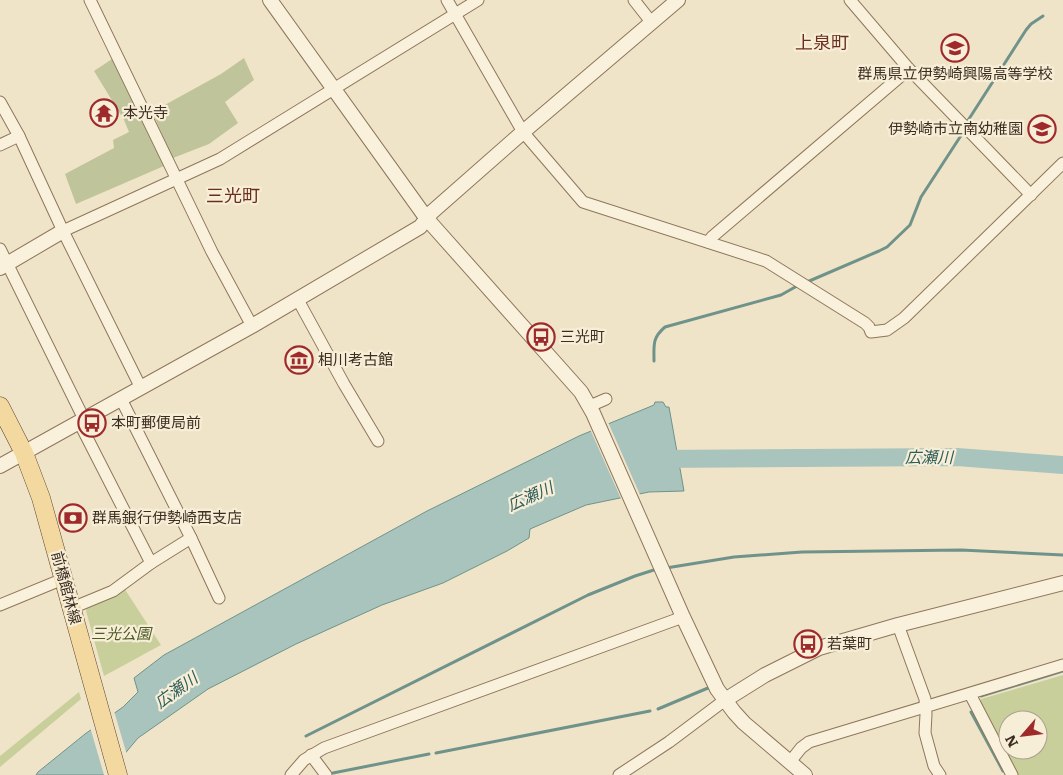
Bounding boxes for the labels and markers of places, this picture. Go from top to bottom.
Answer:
school or university icon: 群馬県立伊勢崎興陽高等学校 [940,33,970,63]
place label: 群馬県立伊勢崎興陽高等学校 [857,61,1053,84]
temple icon: 本光寺 [89,98,119,128]
place label: 本光寺 [123,100,168,123]
school or university icon: 伊勢崎市立南幼稚園 [1027,114,1057,144]
place label: 伊勢崎市立南幼稚園 [888,116,1023,139]
bus stop icon: 三光町 [526,322,556,352]
place label: 三光町 [560,324,605,347]
museum icon: 相川考古館 [284,345,314,375]
place label: 相川考古館 [318,347,393,370]
bus stop icon: 本町郵便局前 [77,408,107,438]
place label: 本町郵便局前 [111,410,201,433]
bank icon: 群馬銀行伊勢崎西支店 [58,503,88,533]
place label: 群馬銀行伊勢崎西支店 [92,505,242,528]
bus stop icon: 若葉町 [793,629,823,659]
place label: 若葉町 [827,631,872,654]

